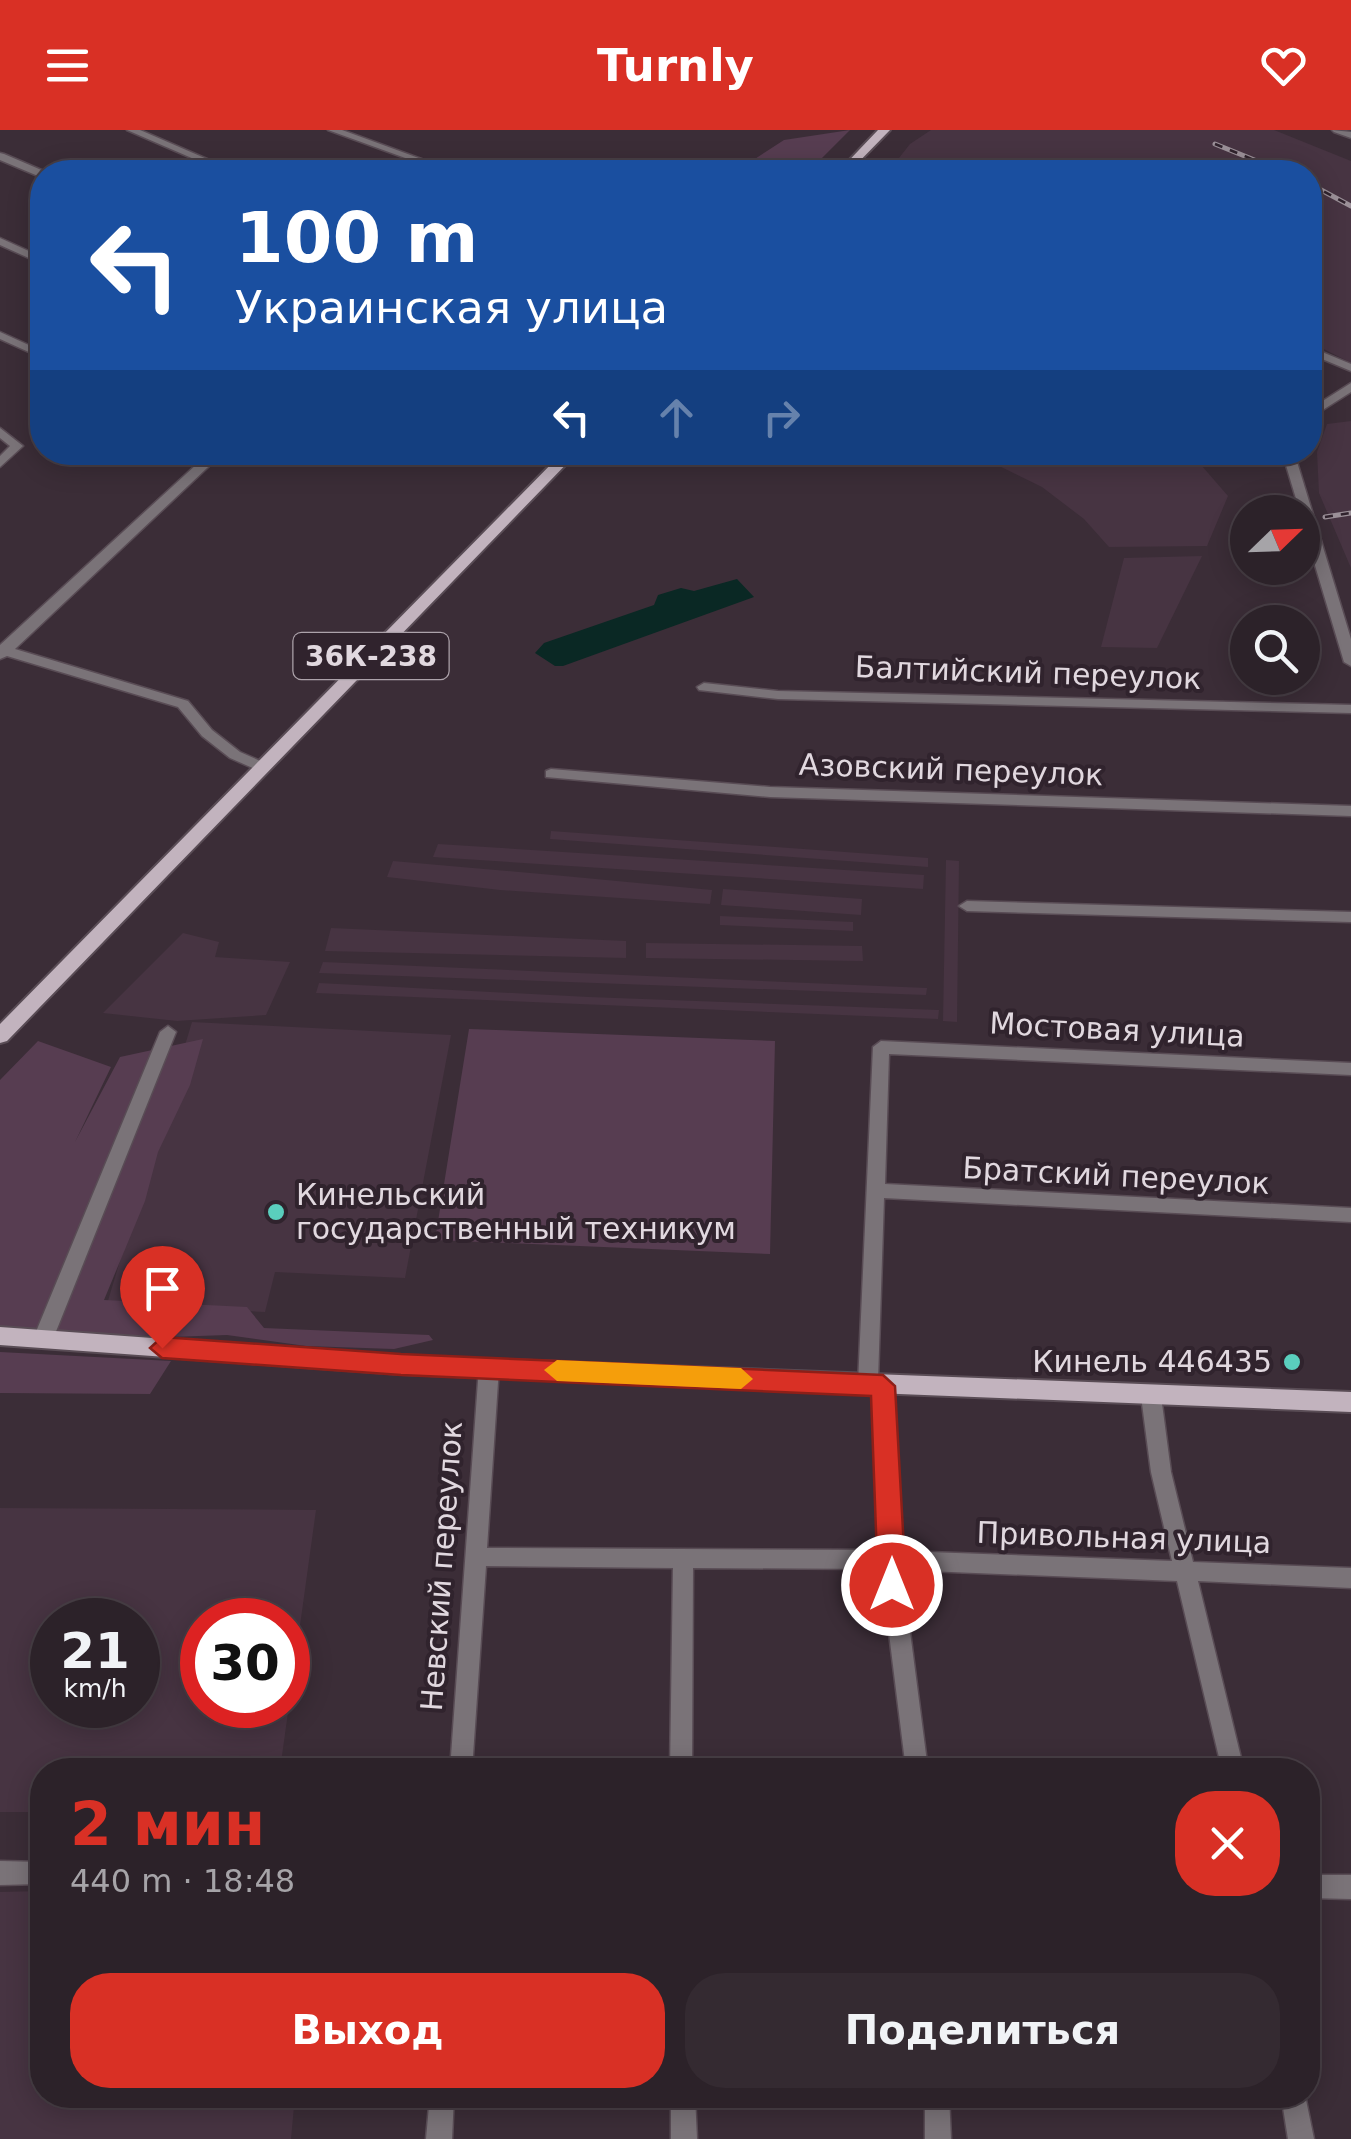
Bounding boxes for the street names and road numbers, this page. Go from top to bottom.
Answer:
road number: 36К-238 [294,633,448,679]
street label: Балтийский переулок [854,649,1202,696]
street label: Азовский переулок [798,747,1104,792]
street label: Мостовая улица [989,1005,1245,1054]
street label: Братский переулок [962,1150,1271,1201]
street label: Невский переулок [414,1420,469,1712]
street label: Привольная улица [976,1515,1272,1560]

